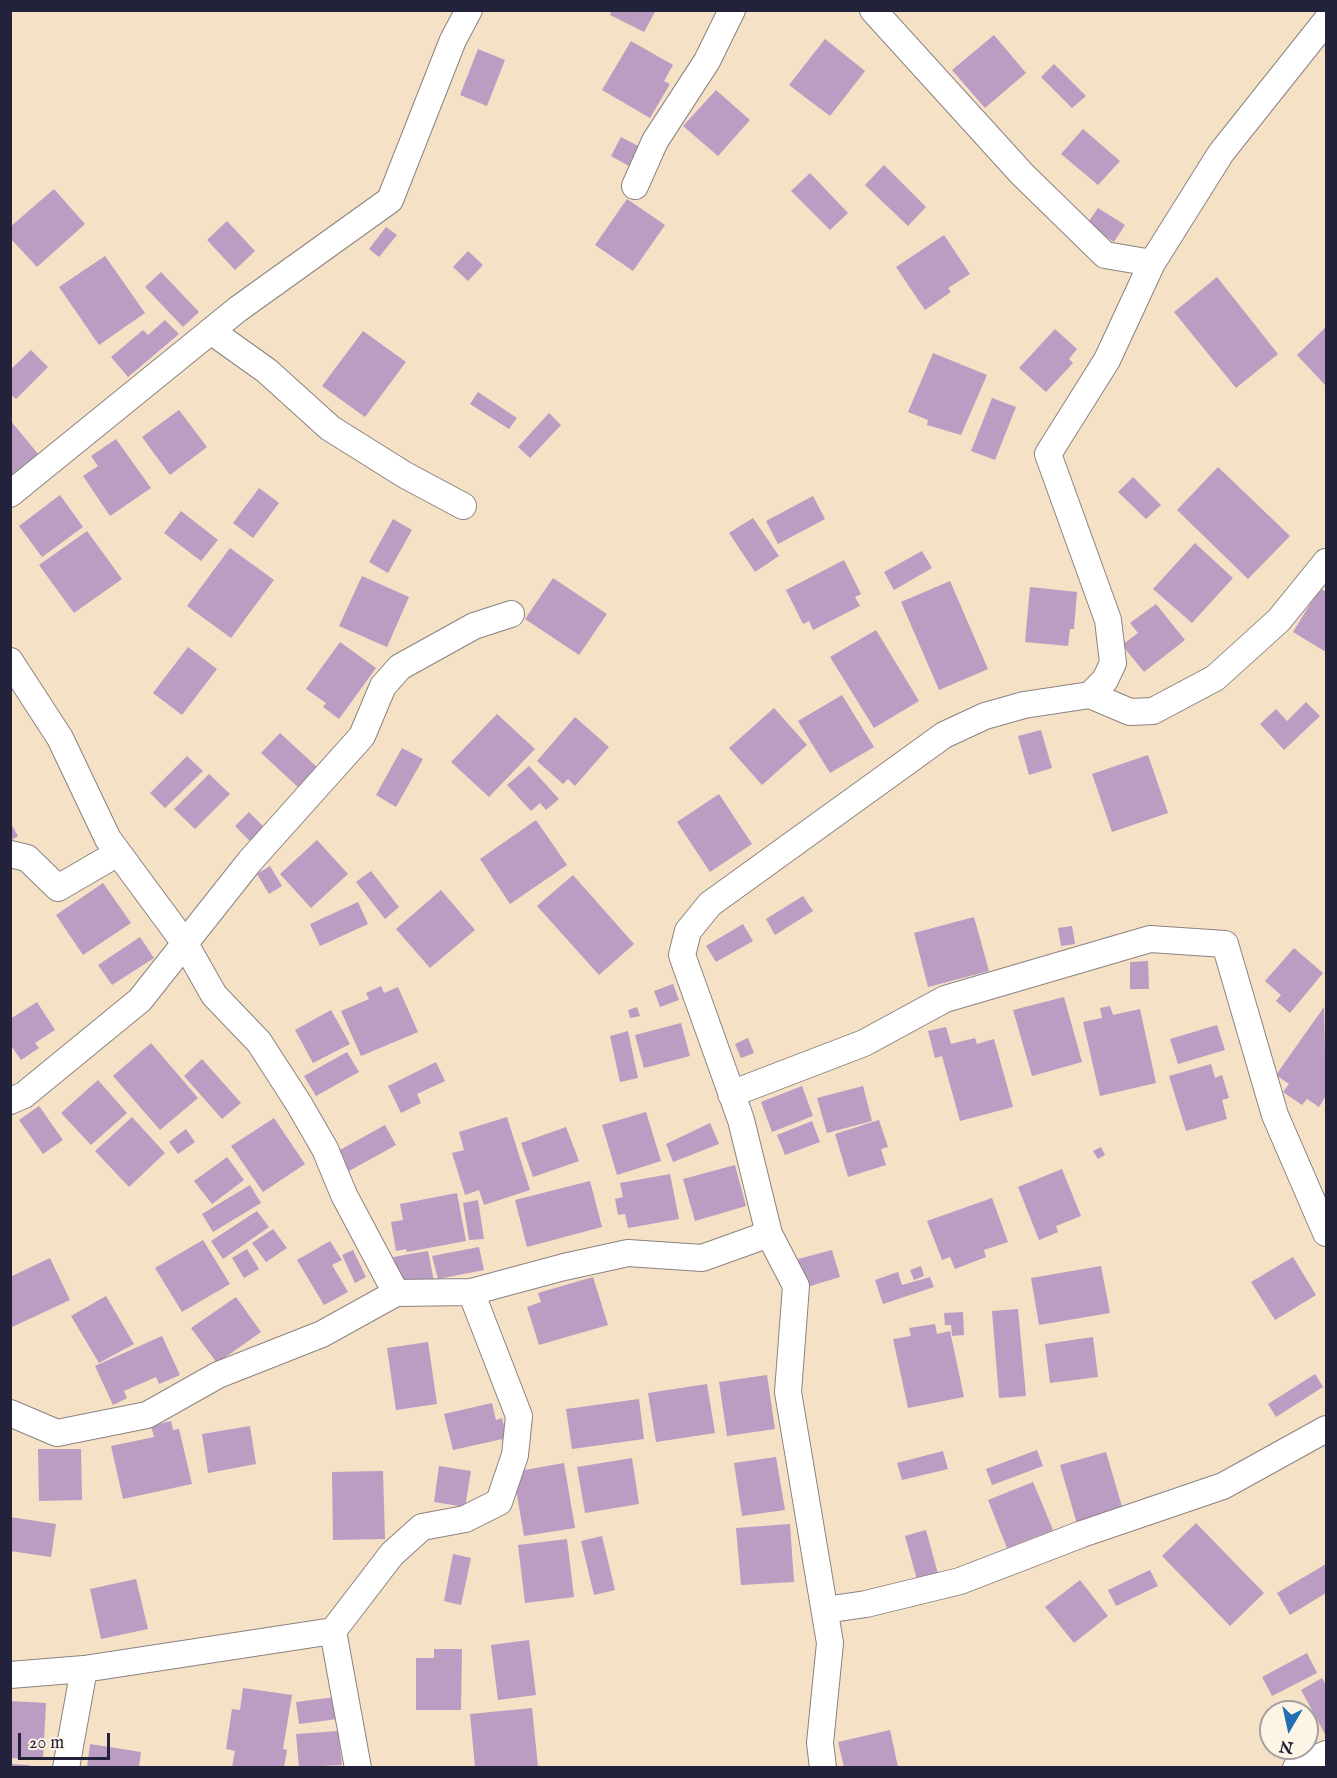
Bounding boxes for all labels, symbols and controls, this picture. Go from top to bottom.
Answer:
north arrow [1259,1700,1319,1760]
scale bar [21,1721,112,1759]
text: 20 m [29,1732,64,1755]
text: N [1278,1735,1295,1757]

